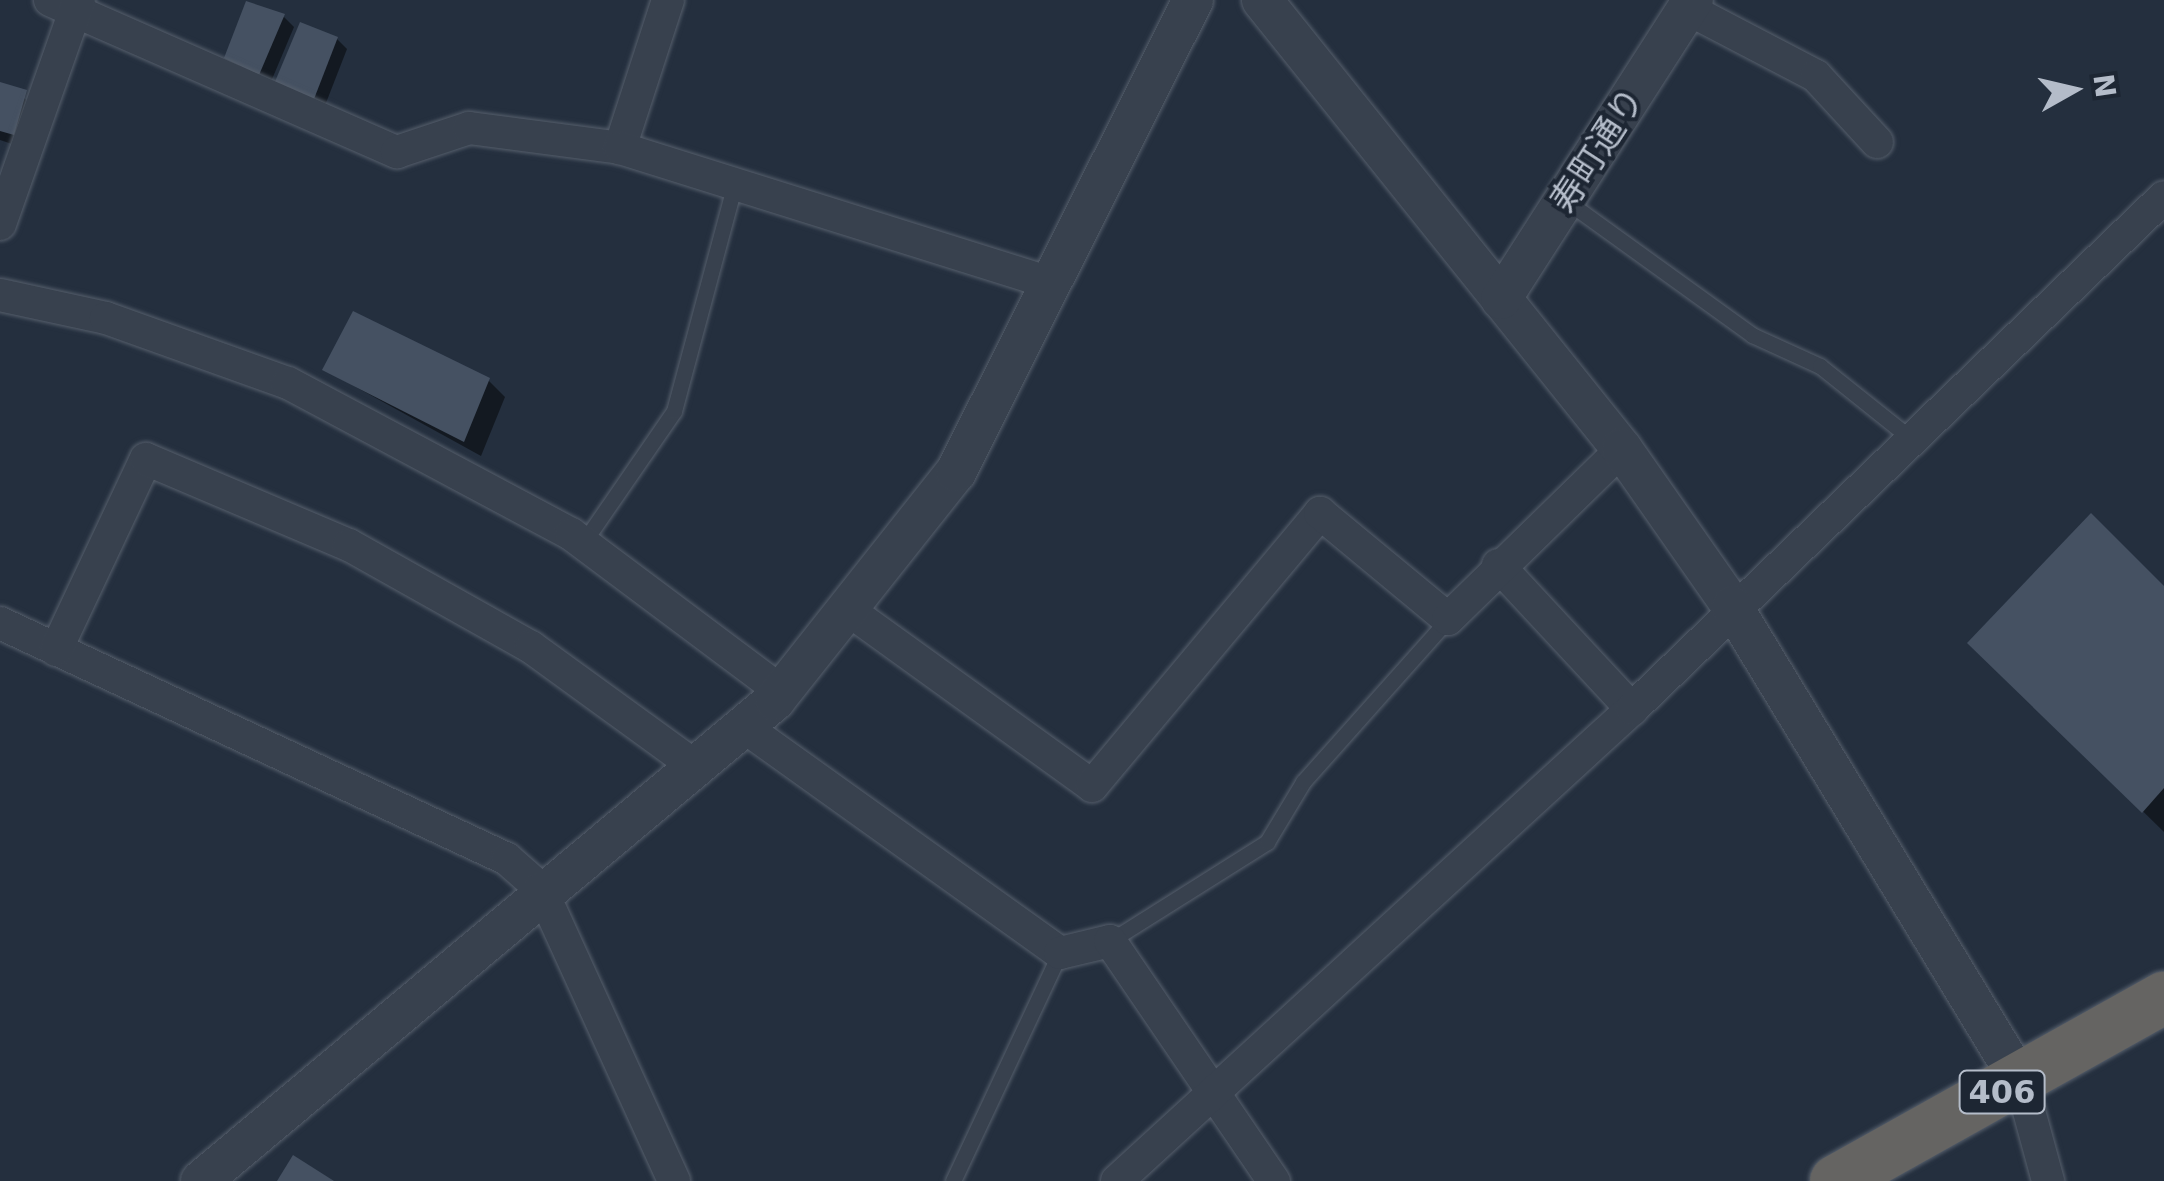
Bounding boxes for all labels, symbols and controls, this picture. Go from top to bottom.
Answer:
north arrow [2024,40,2124,140]
text: N [2086,72,2122,100]
street label: 寿町通り [1541,80,1653,220]
road number: 406 [1957,1065,2047,1119]

